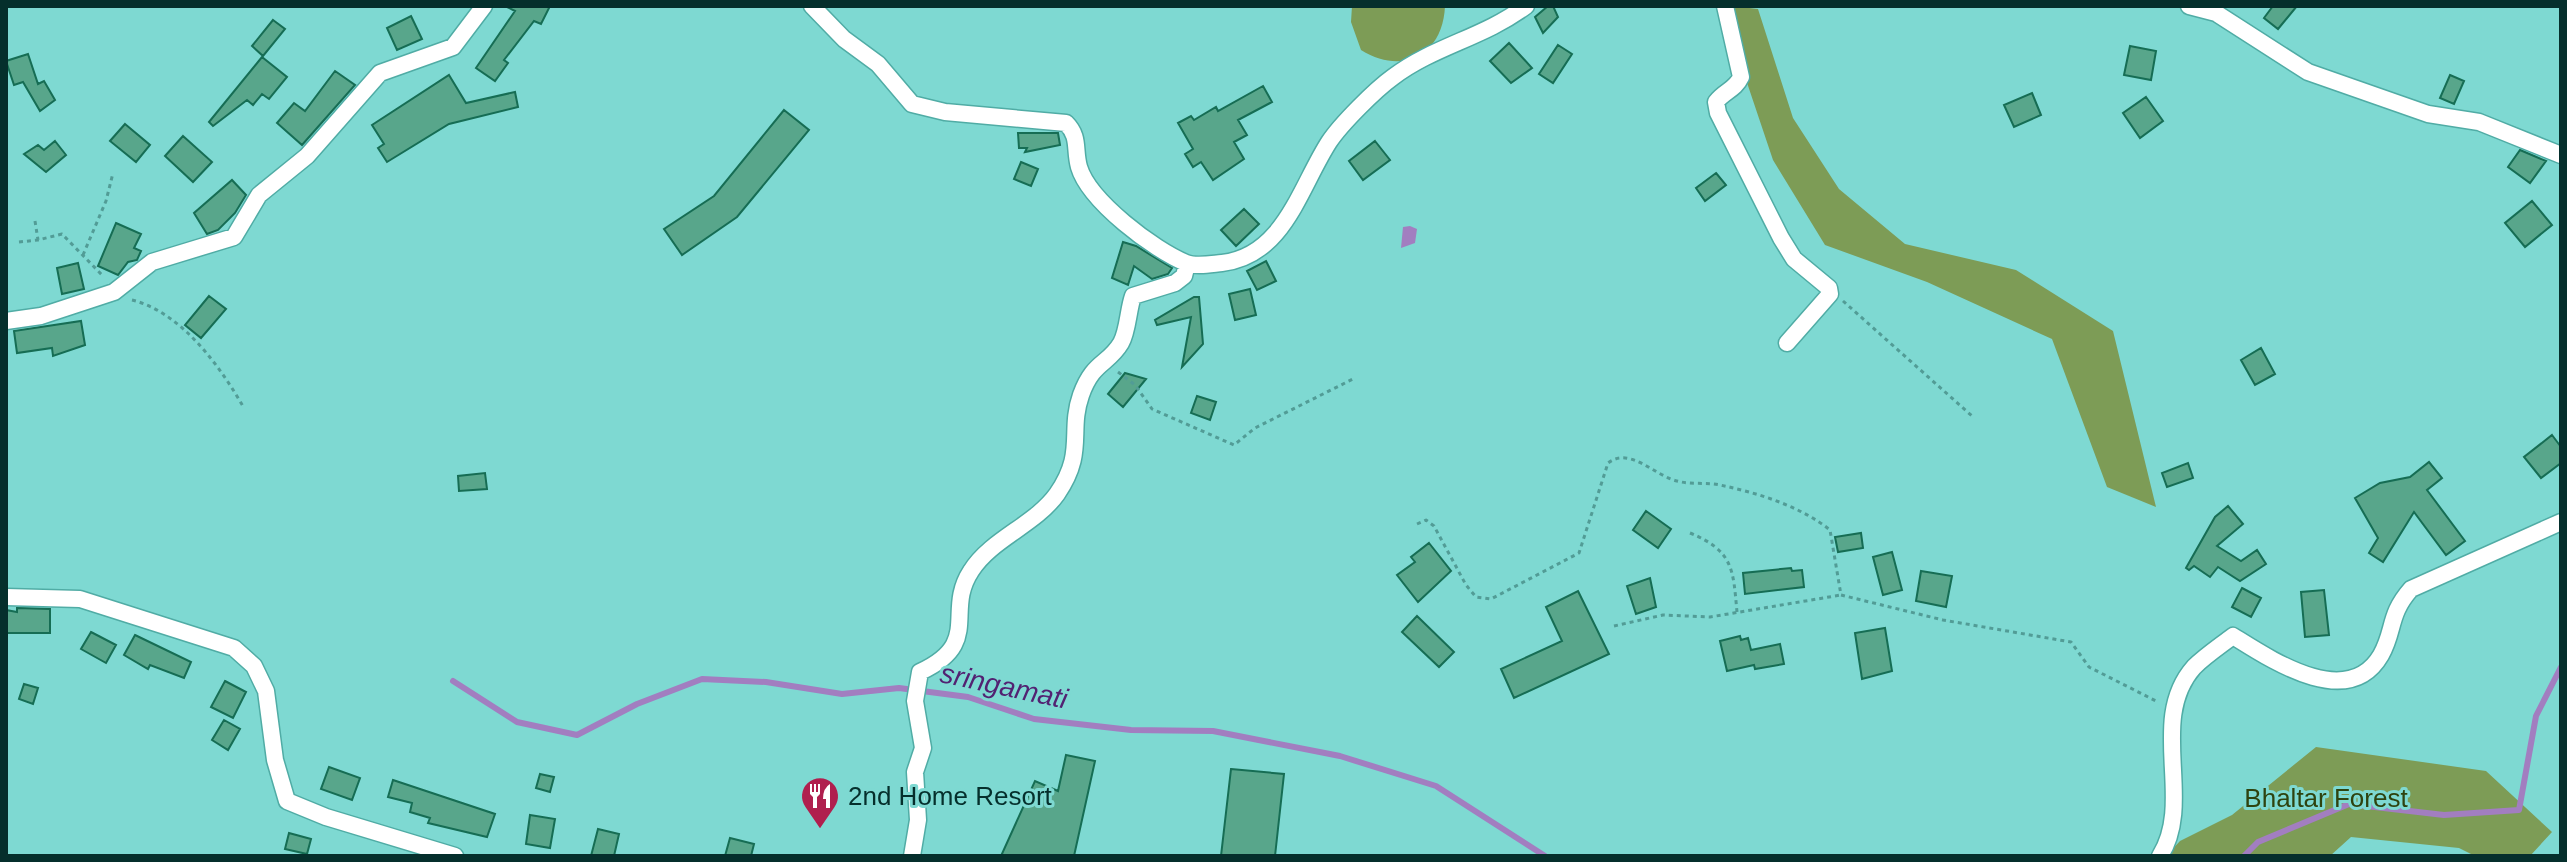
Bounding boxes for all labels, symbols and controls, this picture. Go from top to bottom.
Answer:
water label: sringamati [938,657,1071,715]
restaurant icon: 2nd Home Resort [799,775,841,830]
place label: 2nd Home Resort [848,781,1053,811]
park label: Bhaltar Forest [2244,783,2408,813]

